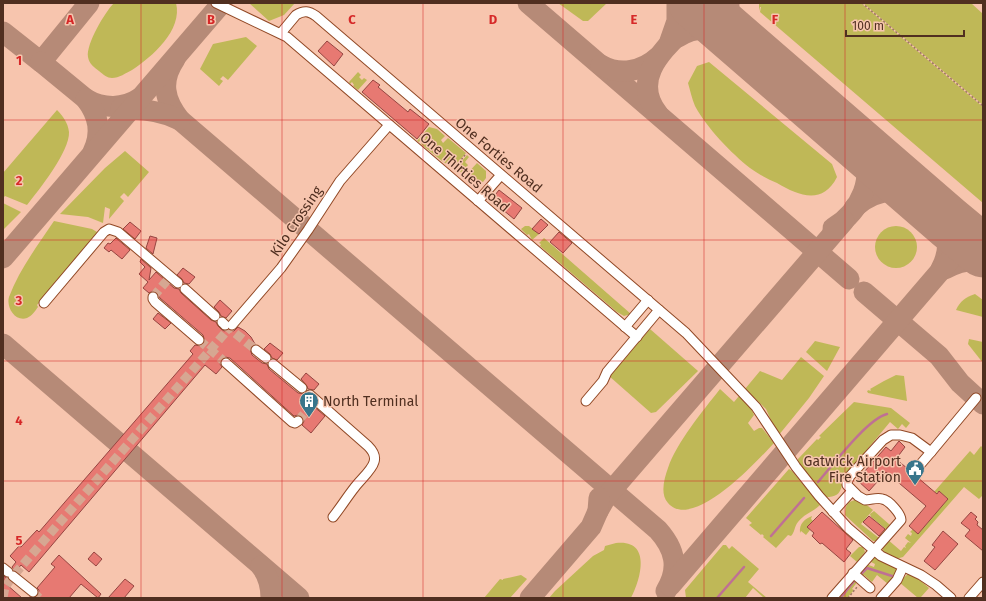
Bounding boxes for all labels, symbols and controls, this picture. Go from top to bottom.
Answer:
text: A [65,12,74,27]
text: B [207,12,215,27]
text: C [348,12,356,27]
text: D [489,12,498,27]
text: E [631,12,638,27]
text: F [772,12,779,27]
scale bar [846,12,964,38]
text: 100 m [852,19,884,33]
text: 1 [16,53,22,68]
street label: One Forties Road [452,114,546,197]
street label: One Thirties Road [416,129,513,216]
text: 2 [16,173,23,188]
street label: Kilo Crossing [267,182,327,260]
text: 3 [15,293,23,308]
building icon: North Terminal [298,390,320,418]
place label: North Terminal [323,393,418,410]
text: 4 [15,413,23,428]
place label: Gatwick Airport Fire Station [804,453,902,486]
public building icon: Gatwick Airport Fire Station [904,458,926,486]
text: 5 [16,533,23,548]

